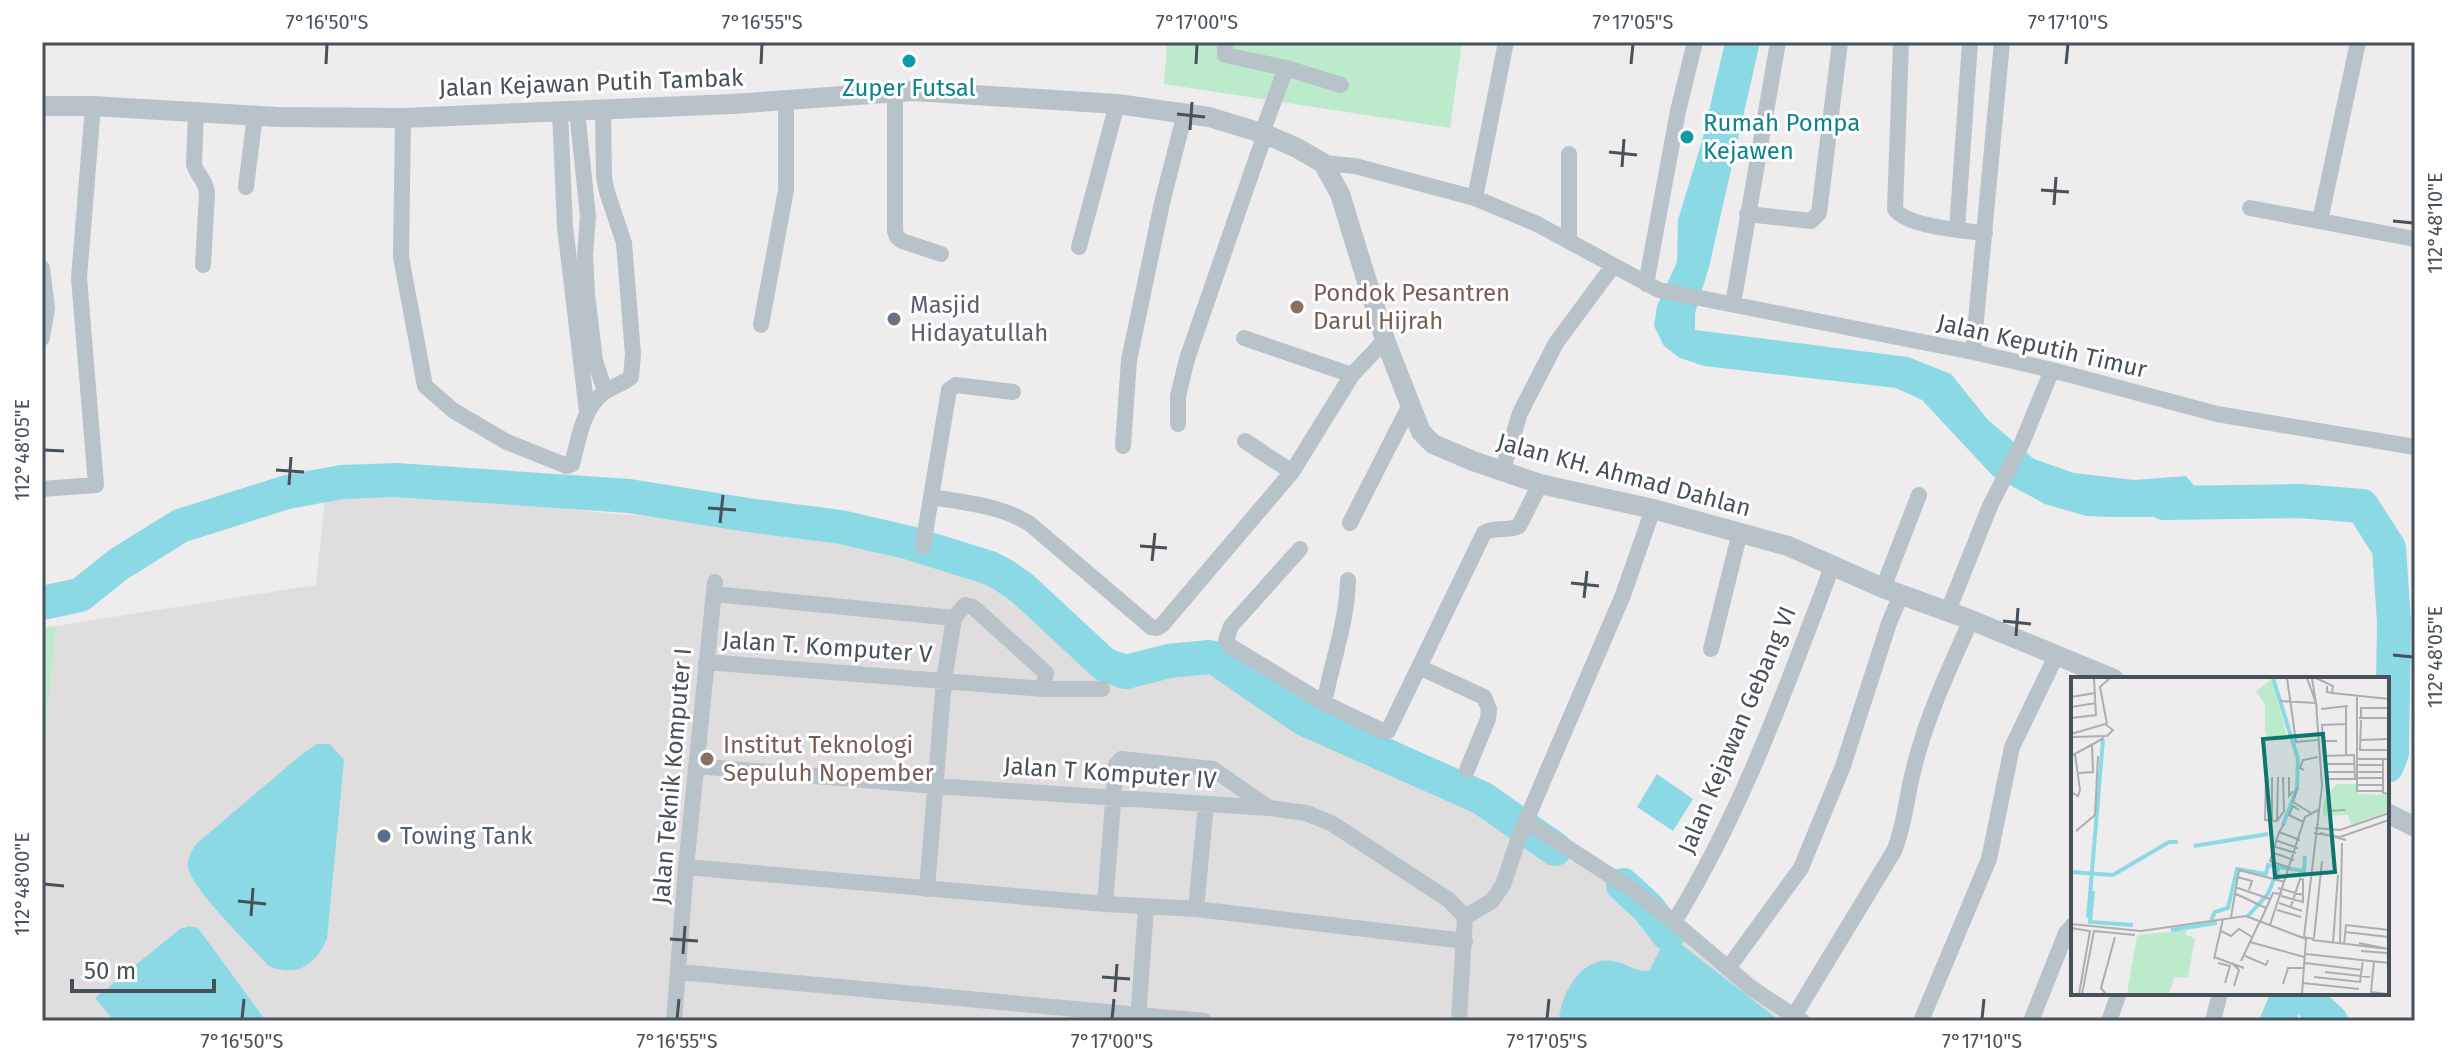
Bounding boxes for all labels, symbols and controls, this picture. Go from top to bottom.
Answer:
text: 7°16'50"S [286,10,368,34]
text: 7°16'55"S [721,10,803,34]
text: 7°17'00"S [1156,10,1238,34]
text: 7°17'05"S [1593,10,1674,34]
text: 7°17'10"S [2028,10,2108,34]
marker: Zuper Futsal [900,52,918,70]
street label: Jalan Kejawan Putih Tambak [438,64,744,102]
place label: Zuper Futsal [842,74,976,102]
place label: Rumah Pompa Kejawen [1703,109,1860,165]
marker: Rumah Pompa Kejawen [1678,128,1696,146]
text: 112°48'10"E [2423,172,2447,274]
place label: Pondok Pesantren Darul Hijrah [1313,279,1510,335]
place label: Masjid Hidayatullah [910,291,1048,347]
marker: Pondok Pesantren Darul Hijrah [1288,298,1306,316]
street label: Jalan Keputih Timur [1934,308,2150,384]
marker: Masjid Hidayatullah [885,310,903,328]
text: 112°48'05"E [10,399,34,501]
street label: Jalan KH. Ahmad Dahlan [1494,428,1754,522]
street label: Jalan Kejawan Gebang VI [1672,602,1802,858]
text: 112°48'05"E [2423,606,2447,708]
street label: Jalan T. Komputer V [721,626,934,668]
street label: Jalan Teknik Komputer I [647,647,697,905]
inset map [2071,677,2389,995]
place label: Institut Teknologi Sepuluh Nopember [723,731,934,787]
marker: Institut Teknologi Sepuluh Nopember [698,750,716,768]
street label: Jalan T Komputer IV [1003,752,1218,794]
place label: Towing Tank [400,822,533,850]
marker: Towing Tank [375,827,393,845]
text: 112°48'00"E [10,832,34,936]
scale bar [72,943,214,993]
text: 50 m [84,957,136,985]
text: 7°16'50"S [201,1029,283,1053]
text: 7°16'55"S [636,1029,718,1053]
text: 7°17'00"S [1071,1029,1153,1053]
text: 7°17'05"S [1507,1029,1588,1053]
text: 7°17'10"S [1942,1029,2022,1053]

